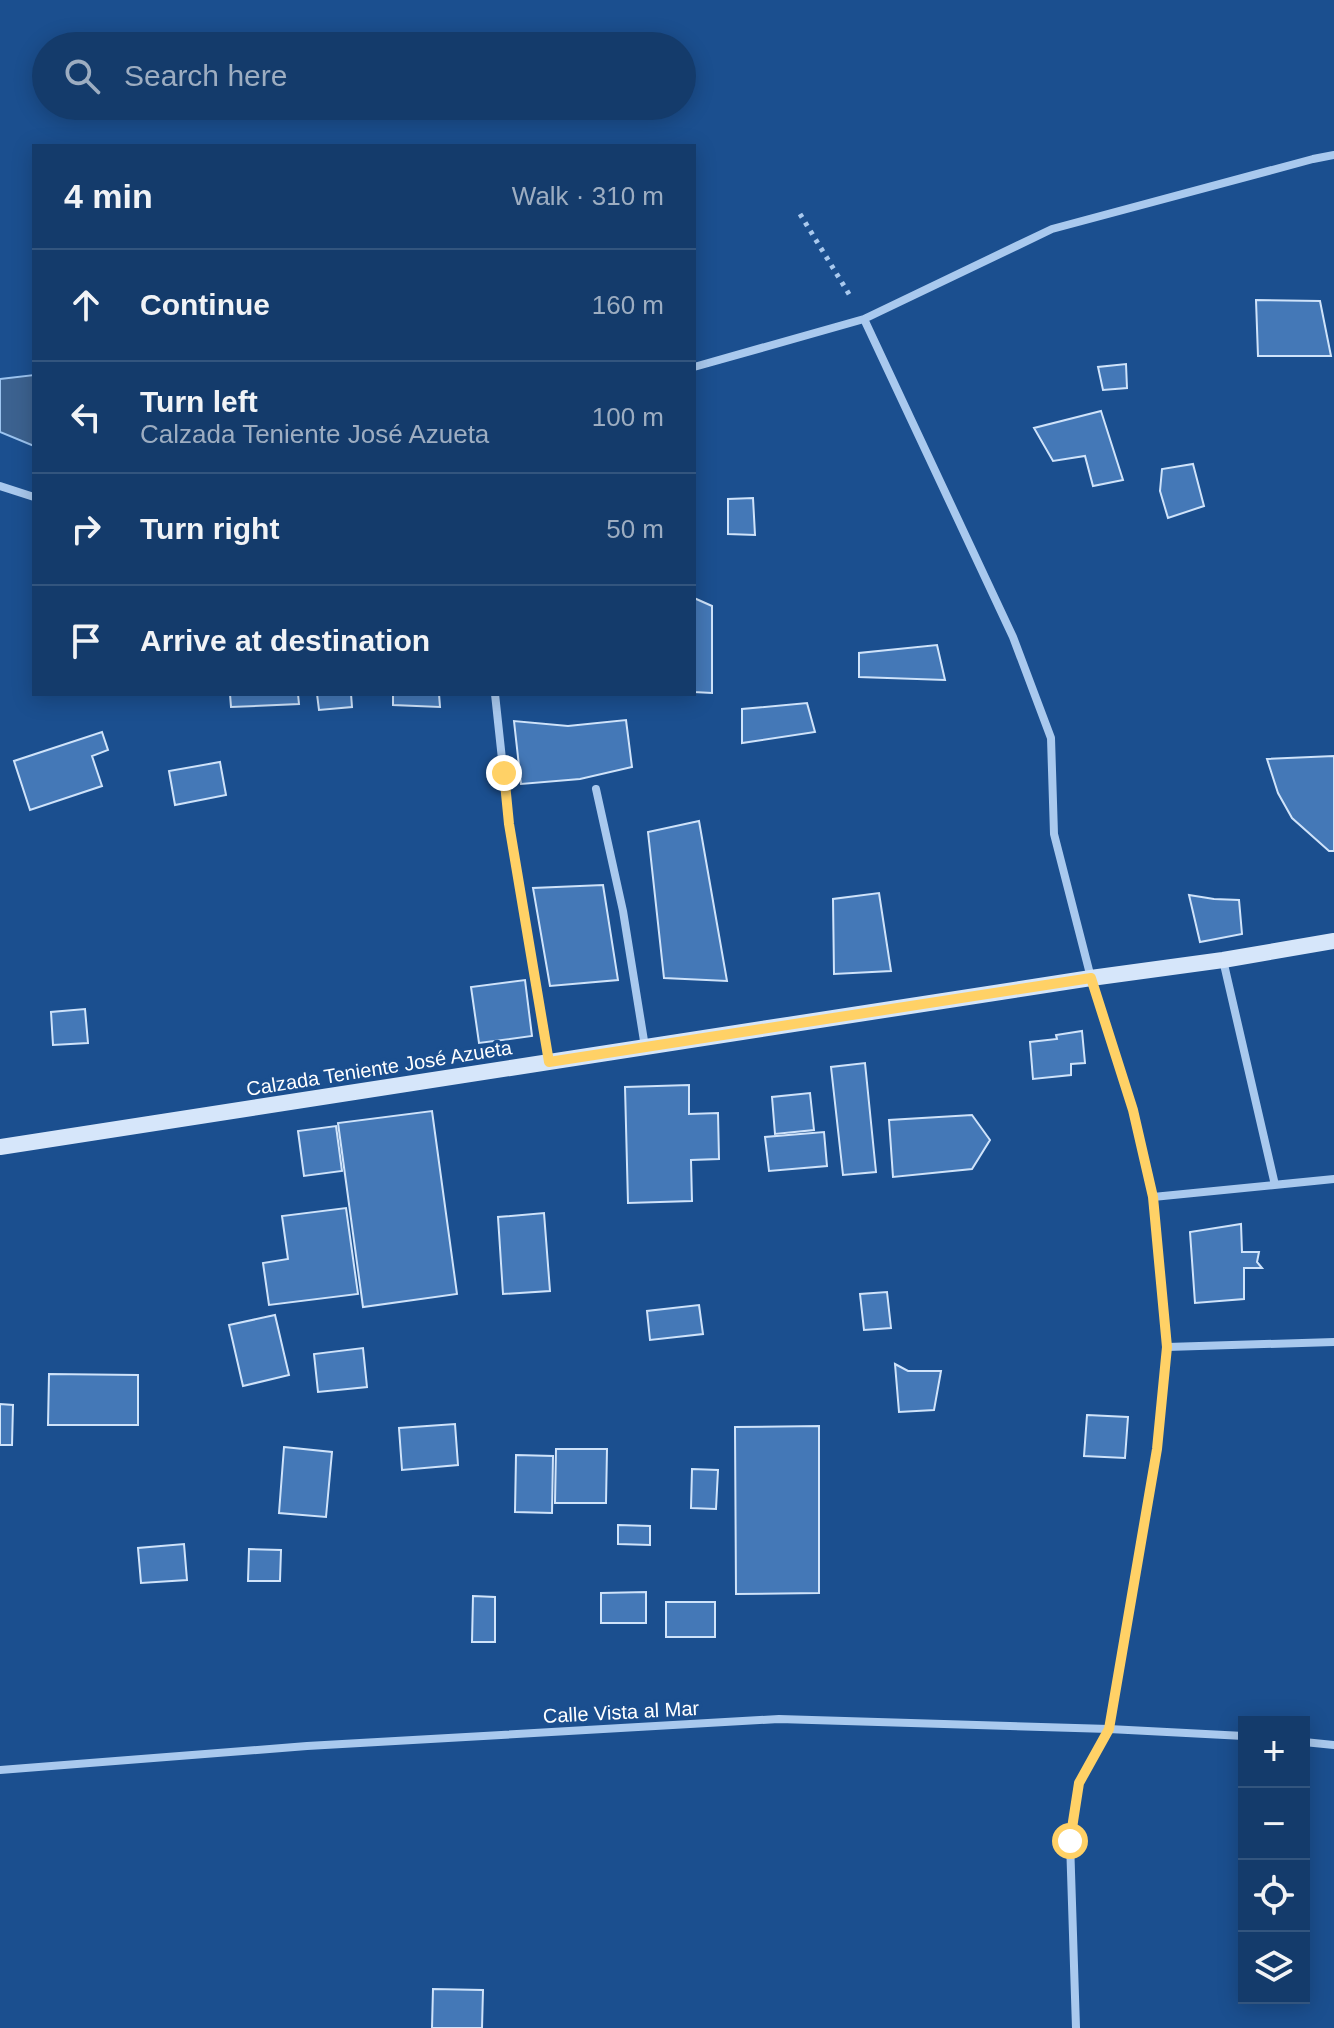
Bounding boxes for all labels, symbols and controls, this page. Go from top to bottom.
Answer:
search box [32,32,696,120]
icon: search [60,54,104,98]
text: Search here [124,59,287,92]
text: 4 min [64,177,153,215]
text: Walk · 310 m [512,181,664,211]
icon: ahead [64,283,108,327]
text: Continue [140,288,270,321]
text: 160 m [592,290,664,320]
text: Turn left [140,385,258,418]
icon: left [64,395,108,439]
text: 100 m [592,402,664,432]
text: Calzada Teniente José Azueta [140,419,489,449]
icon: right [64,507,108,551]
text: Turn right [140,512,279,545]
text: 50 m [606,514,664,544]
icon: arrive [64,619,108,663]
text: Arrive at destination [140,624,430,657]
route end [486,755,522,791]
street label: Calzada Teniente José Azueta [245,1036,514,1100]
street label: Calle Vista al Mar [542,1697,700,1727]
map controls [1238,1716,1310,2004]
button: + [1238,1716,1310,1788]
button: − [1238,1788,1310,1860]
route start [1052,1823,1088,1859]
button: locate [1238,1860,1310,1932]
button: layers [1238,1932,1310,2004]

